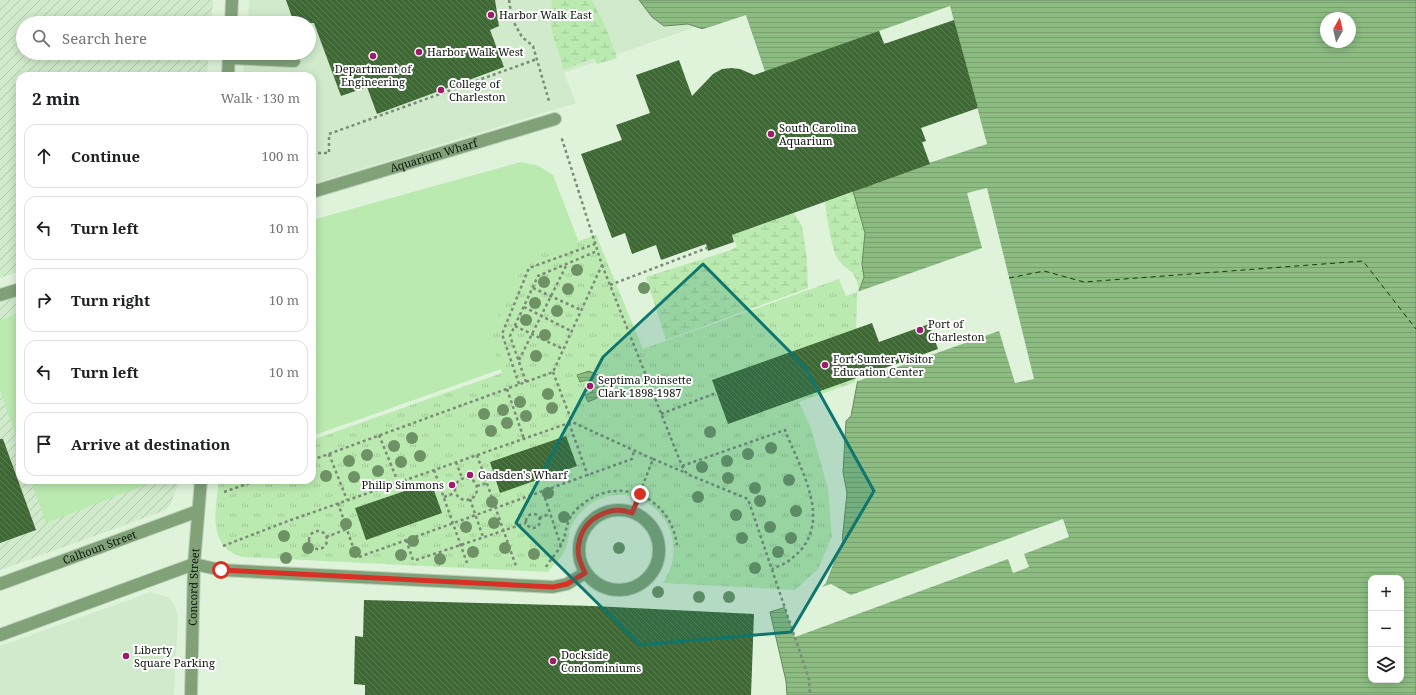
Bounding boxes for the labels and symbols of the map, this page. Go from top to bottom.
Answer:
place label: Harbor Walk East [499,7,592,22]
marker: Harbor Walk East [486,10,496,20]
north arrow [1320,12,1356,48]
place label: Harbor Walk West [427,44,524,59]
marker: Harbor Walk West [414,47,424,57]
marker: Department of Engineering [368,51,378,61]
place label: Department of Engineering [335,61,412,89]
place label: College of Charleston [449,76,506,104]
marker: College of Charleston [436,85,446,95]
place label: South Carolina Aquarium [779,120,857,148]
marker: South Carolina Aquarium [766,129,776,139]
street label: Aquarium Wharf [388,135,480,175]
place label: Port of Charleston [928,316,985,344]
marker: Port of Charleston [915,325,925,335]
place label: Fort Sumter Visitor Education Center [833,351,934,379]
marker: Fort Sumter Visitor Education Center [820,360,830,370]
place label: Septima Poinsette Clark 1898-1987 [598,372,692,400]
marker: Septima Poinsette Clark 1898-1987 [585,381,595,391]
place label: Gadsden's Wharf [478,467,568,482]
marker: Gadsden's Wharf [465,470,475,480]
place label: Philip Simmons [362,477,444,492]
marker: Philip Simmons [447,480,457,490]
route end [631,485,649,503]
street label: Calhoun Street [60,526,138,567]
street label: Concord Street [185,548,202,626]
route start [212,561,230,579]
place label: Liberty Square Parking [134,642,215,670]
place label: Dockside Condominiums [561,647,641,675]
marker: Liberty Square Parking [121,651,131,661]
marker: Dockside Condominiums [548,656,558,666]

